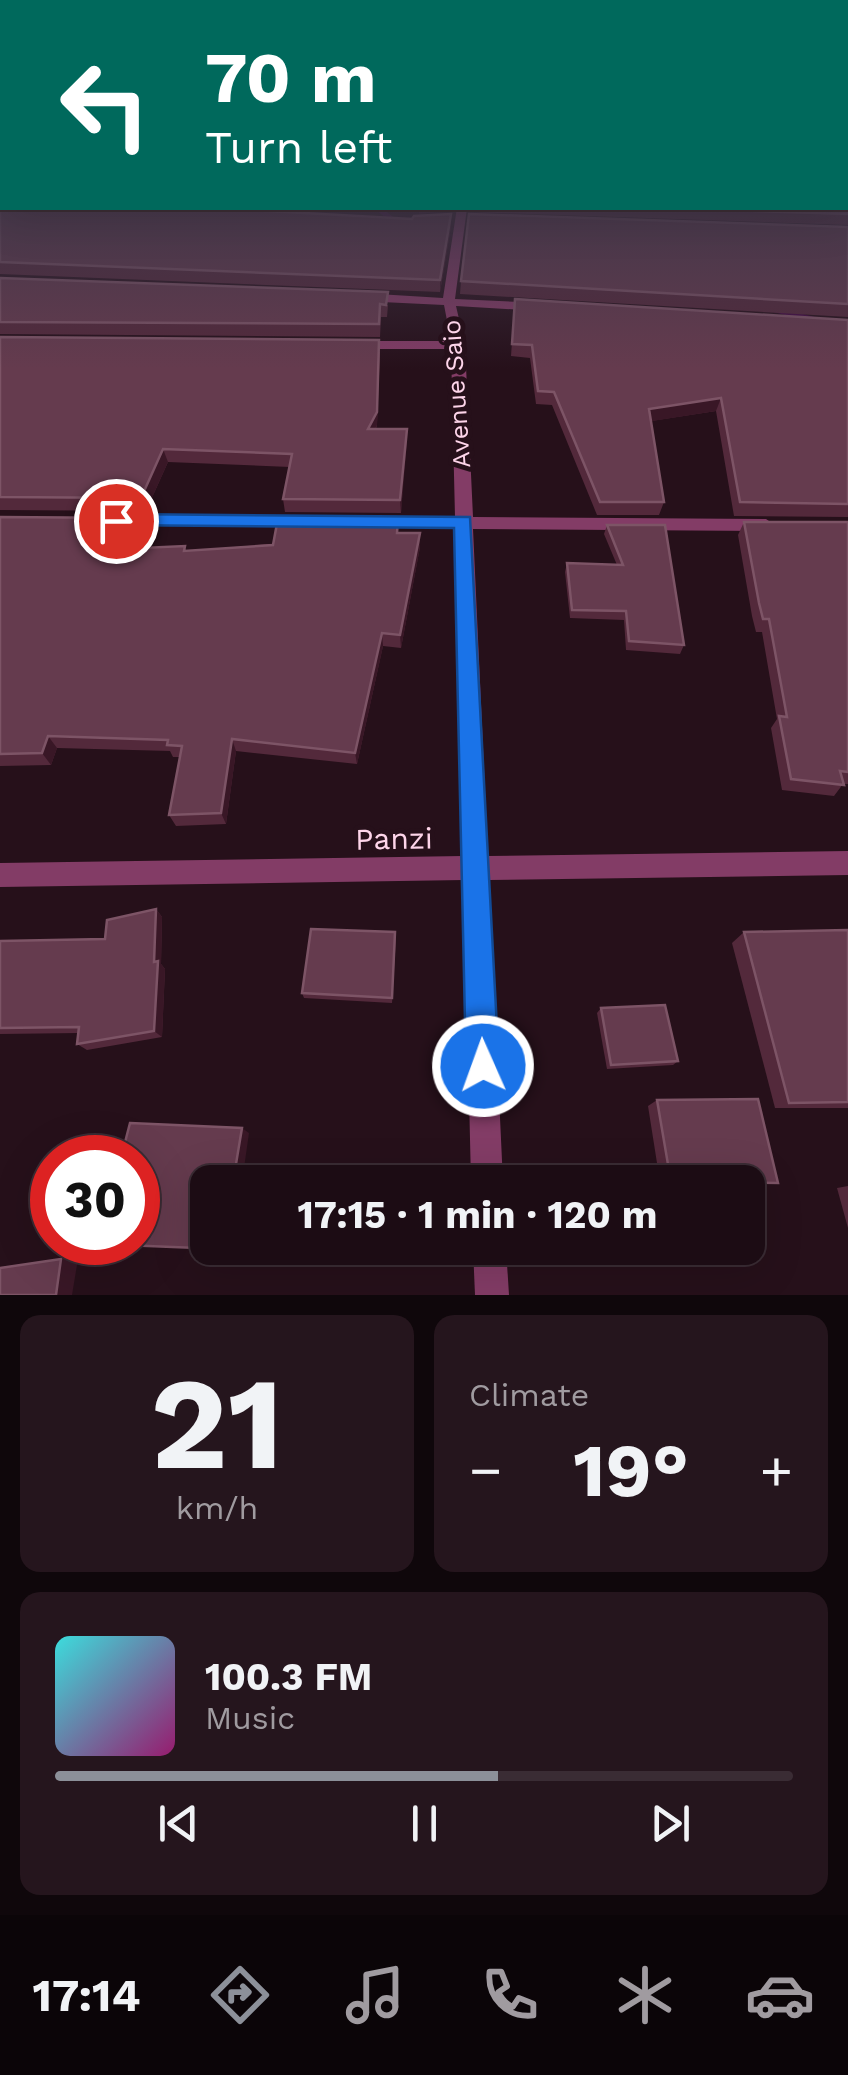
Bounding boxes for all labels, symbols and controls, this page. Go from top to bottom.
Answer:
text: 70 m [205,37,377,119]
icon: left [40,40,170,170]
text: Turn left [205,121,392,174]
street label: Avenue Saio [437,319,476,469]
pin [74,479,159,564]
icon: arrive [89,494,144,549]
street label: Panzi [355,820,433,857]
position arrow [431,1014,535,1118]
speed limit sign: 30 [30,1135,160,1265]
text: 17:15 · 1 min · 120 m [297,1193,658,1237]
text: 21 [150,1347,284,1500]
text: Climate [469,1376,589,1414]
text: 19° [573,1426,689,1514]
text: − [469,1438,502,1502]
text: + [760,1438,793,1502]
text: km/h [176,1489,258,1527]
text: 100.3 FM [205,1655,372,1699]
text: Music [205,1699,295,1737]
icon: previous [151,1796,206,1851]
icon: pause [397,1796,452,1851]
icon: next [643,1796,698,1851]
icon: directions [205,1960,275,2030]
icon: music [340,1960,410,2030]
icon: phone [475,1960,545,2030]
icon: climate [610,1960,680,2030]
icon: car [745,1960,815,2030]
text: 17:14 [32,1969,141,2022]

